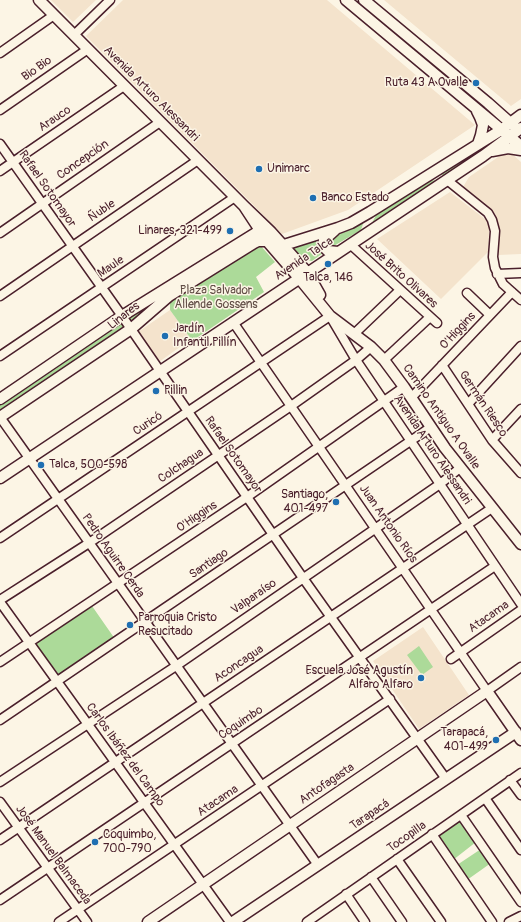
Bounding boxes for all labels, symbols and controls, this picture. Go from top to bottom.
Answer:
street label: Avenida Arturo Alessandri [100,43,202,145]
street label: Bio Bio [19,54,55,84]
place label: Ruta 43 A Ovalle [385,76,468,90]
marker: Ruta 43 A Ovalle [471,78,481,88]
street label: Arauco [36,103,74,135]
street label: Concepción [54,137,112,183]
street label: Rafael Sotomayor [15,148,79,230]
place label: Unimarc [267,162,310,176]
marker: Unimarc [254,164,264,174]
place label: Banco Estado [321,191,389,205]
marker: Banco Estado [308,193,318,203]
street label: Ñuble [86,197,118,225]
place label: Linares, 321-499 [138,224,222,238]
marker: Linares, 321-499 [225,226,235,236]
street label: Avenida Talca [272,234,336,284]
street label: José Brito Olivares [362,239,440,311]
street label: Maule [95,253,127,281]
marker: Talca, 146 [323,259,333,269]
place label: Talca, 146 [303,271,353,285]
park label: Plaza Salvador Allende Gossens [174,284,258,312]
street label: Linares [105,299,143,333]
street label: O'Higgins [437,309,479,353]
place label: Jardín Infantil Pillín [173,322,237,350]
marker: Jardín Infantil Pillín [160,331,170,341]
street label: Camino Antiguo A Ovalle [399,362,483,472]
street label: Germán Riesco [456,368,510,440]
place label: Pillin [164,384,187,398]
marker: Pillin [151,386,161,396]
street label: Avenida Arturo Alessandri [390,393,474,507]
street label: Curicó [130,409,166,439]
street label: Rafael Sotomayor [201,414,265,496]
street label: Colchagua [156,446,206,486]
place label: Talca, 500-598 [49,458,127,472]
marker: Talca, 500-598 [36,460,46,470]
street label: Juan Antonio Ríos [356,482,420,566]
place label: Santiago, 401-497 [281,488,328,516]
marker: Santiago, 401-497 [331,497,341,507]
street label: O'Higgins [174,498,220,536]
street label: Pedro Aguirre Cerda [79,511,147,601]
street label: Santiago [187,546,231,582]
street label: Valparaíso [229,576,279,618]
street label: Atacama [466,598,512,636]
place label: Parroquia Cristo Resucitado [138,611,217,639]
marker: Parroquia Cristo Resucitado [125,620,135,630]
street label: Aconcagua [212,642,266,686]
place label: Escuela José Agustín Alfaro Alfaro [306,664,413,692]
marker: Escuela José Agustín Alfaro Alfaro [416,673,426,683]
street label: Carlos Ibáñez del Campo [83,701,167,809]
street label: Coquimbo [216,703,266,743]
place label: Tarapacá, 401-499 [441,726,488,754]
marker: Tarapacá, 401-499 [491,735,501,745]
street label: Antofagasta [297,760,357,808]
street label: Atacama [195,782,241,820]
street label: Tarapacá [348,797,392,833]
street label: José Manuel Balmaceda [12,802,94,908]
street label: Tocopilla [385,818,429,856]
place label: Coquimbo, 700-790 [103,828,156,856]
marker: Coquimbo, 700-790 [90,837,100,847]

